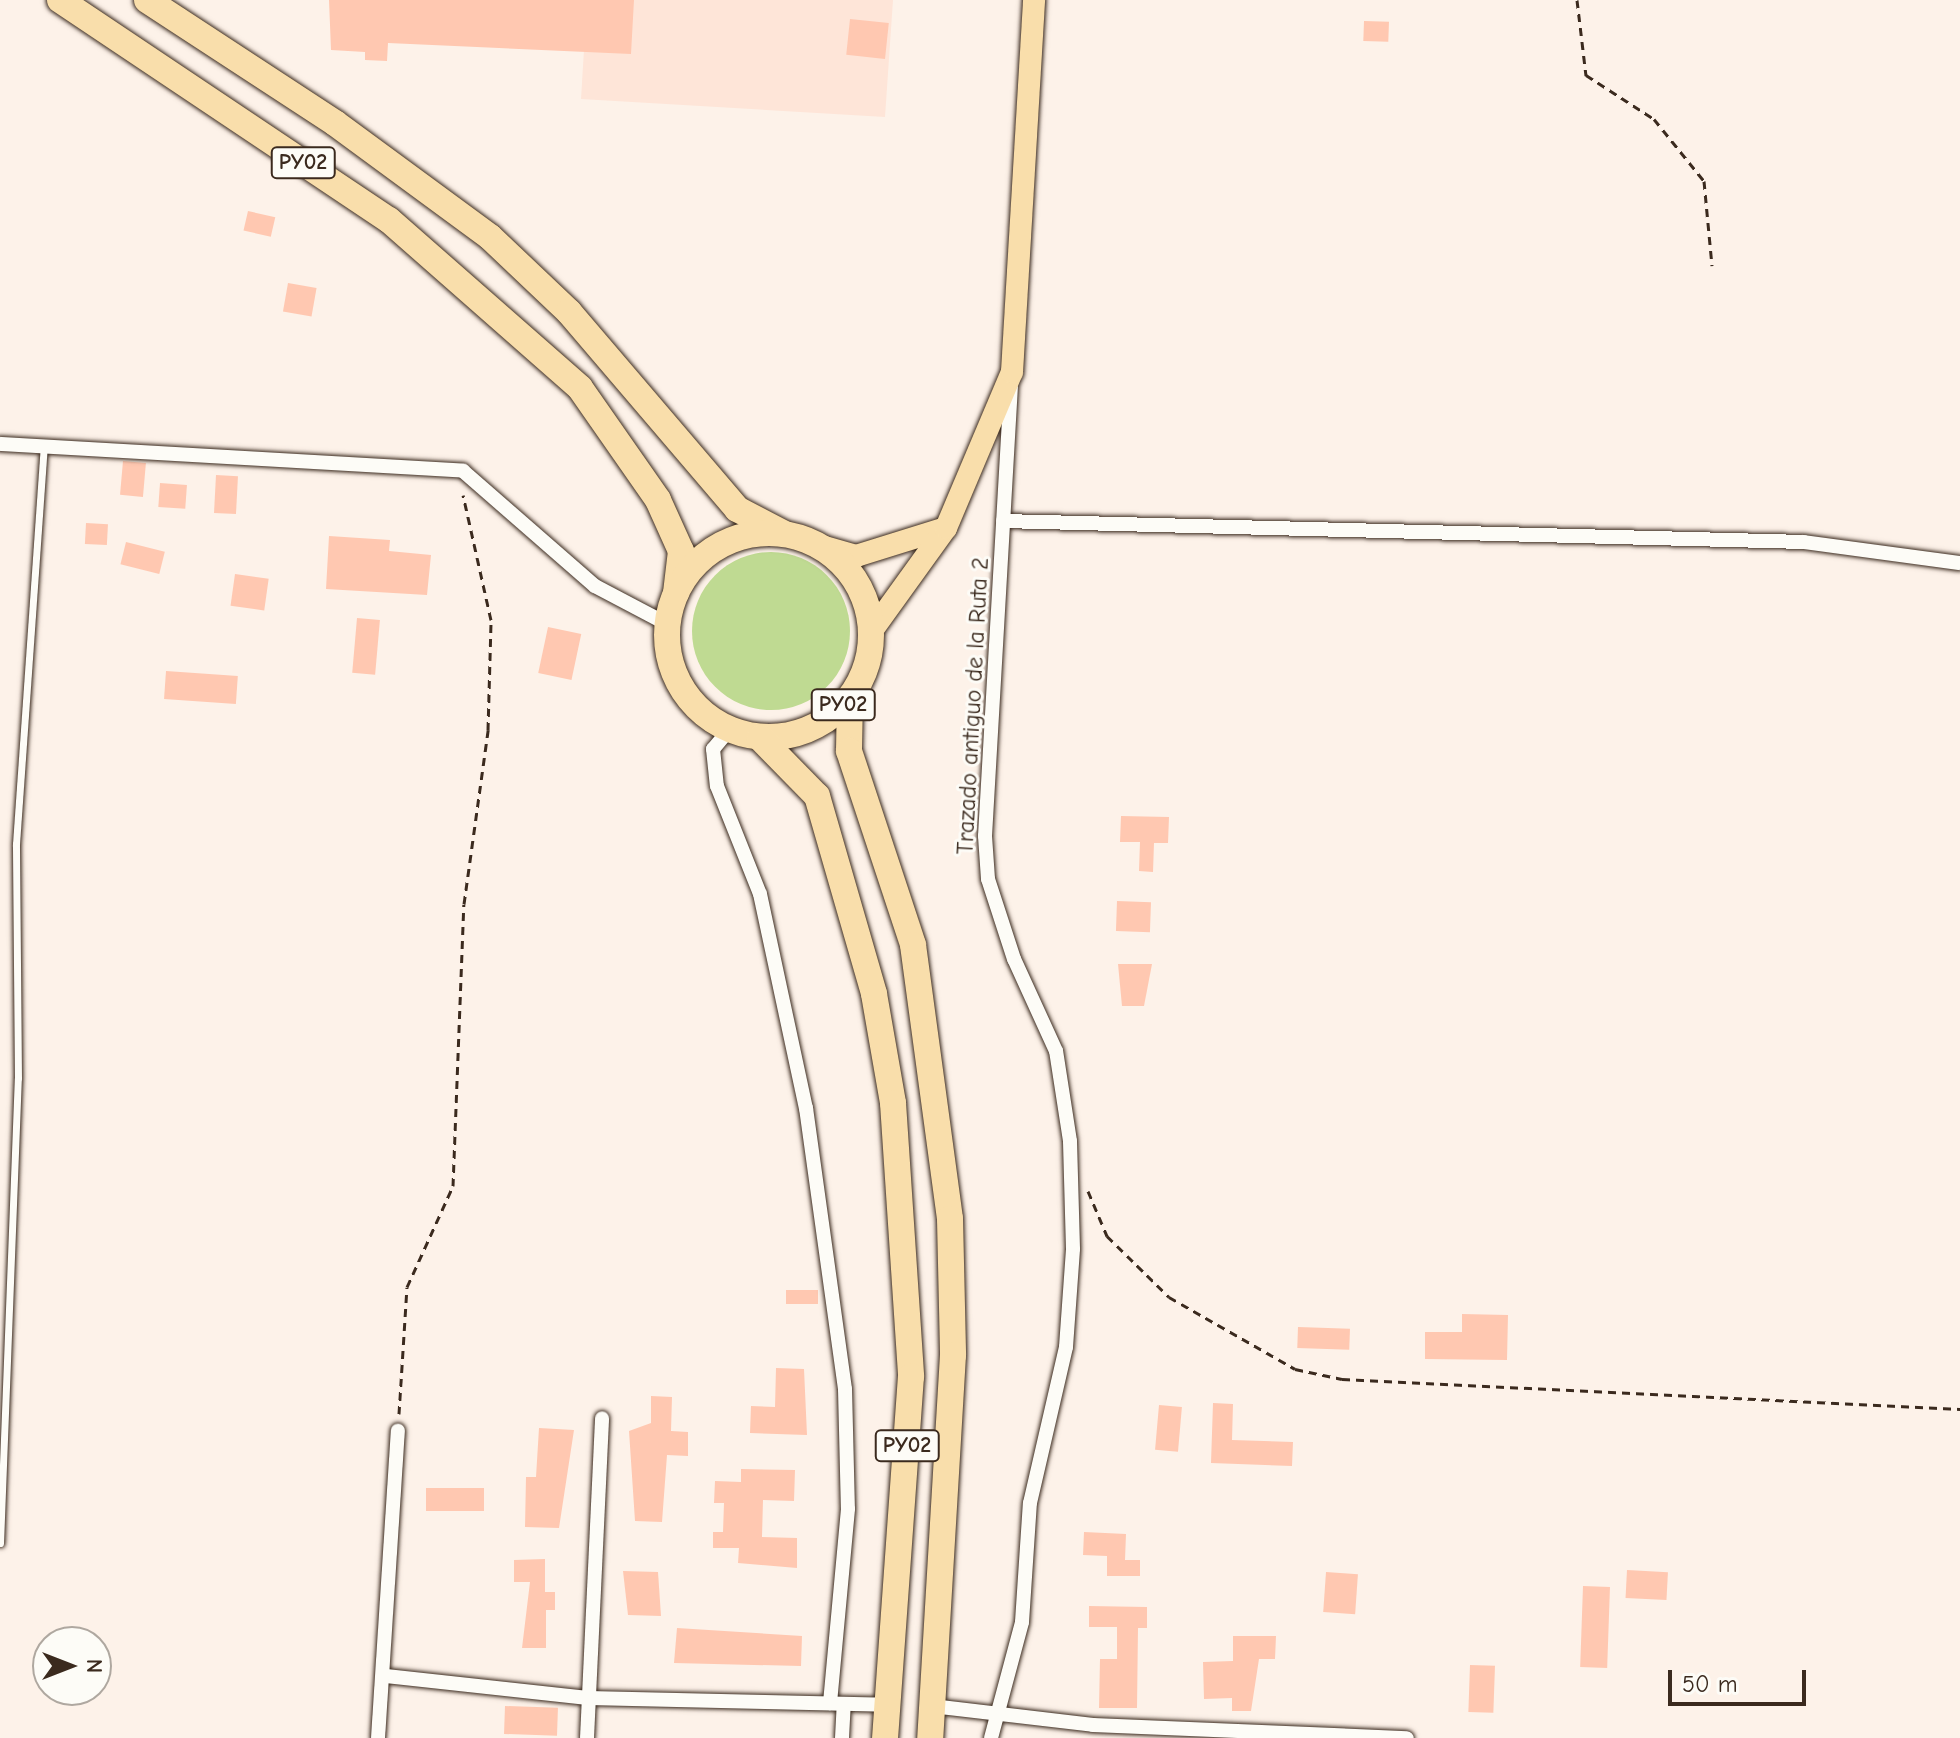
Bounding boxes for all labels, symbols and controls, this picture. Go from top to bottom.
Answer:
road number: PY02 [269,145,337,181]
street label: Trazado antiguo de la Ruta 2 [951,557,995,855]
road number: PY02 [809,687,877,723]
road number: PY02 [873,1428,941,1464]
north arrow [32,1626,112,1706]
scale bar [1672,1654,1810,1704]
text: N [81,1659,107,1673]
text: 50 m [1682,1670,1738,1698]

